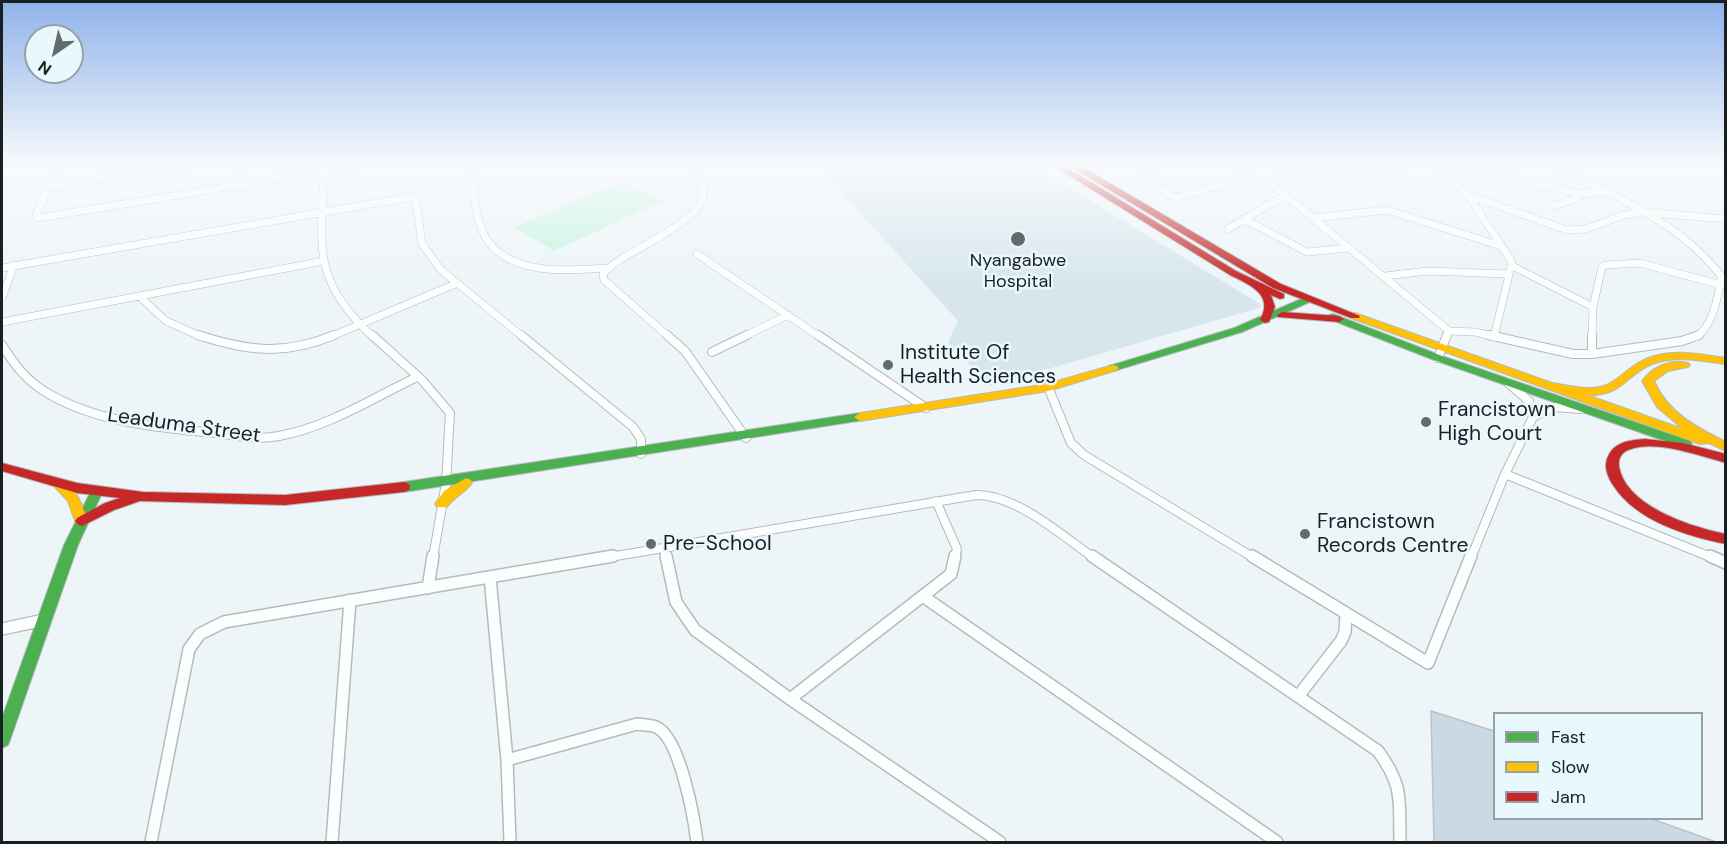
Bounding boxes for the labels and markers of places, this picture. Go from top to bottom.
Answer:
marker: Nyangabwe Hospital [1009,230,1027,248]
place label: Nyangabwe Hospital [970,250,1066,292]
place label: Institute Of Health Sciences [900,340,1056,390]
marker: Institute Of Health Sciences [881,358,895,372]
place label: Francistown High Court [1438,397,1556,447]
marker: Francistown High Court [1419,415,1433,429]
place label: Francistown Records Centre [1317,509,1468,559]
marker: Francistown Records Centre [1298,527,1312,541]
place label: Pre-School [663,531,772,557]
marker: Pre-School [644,537,658,551]

